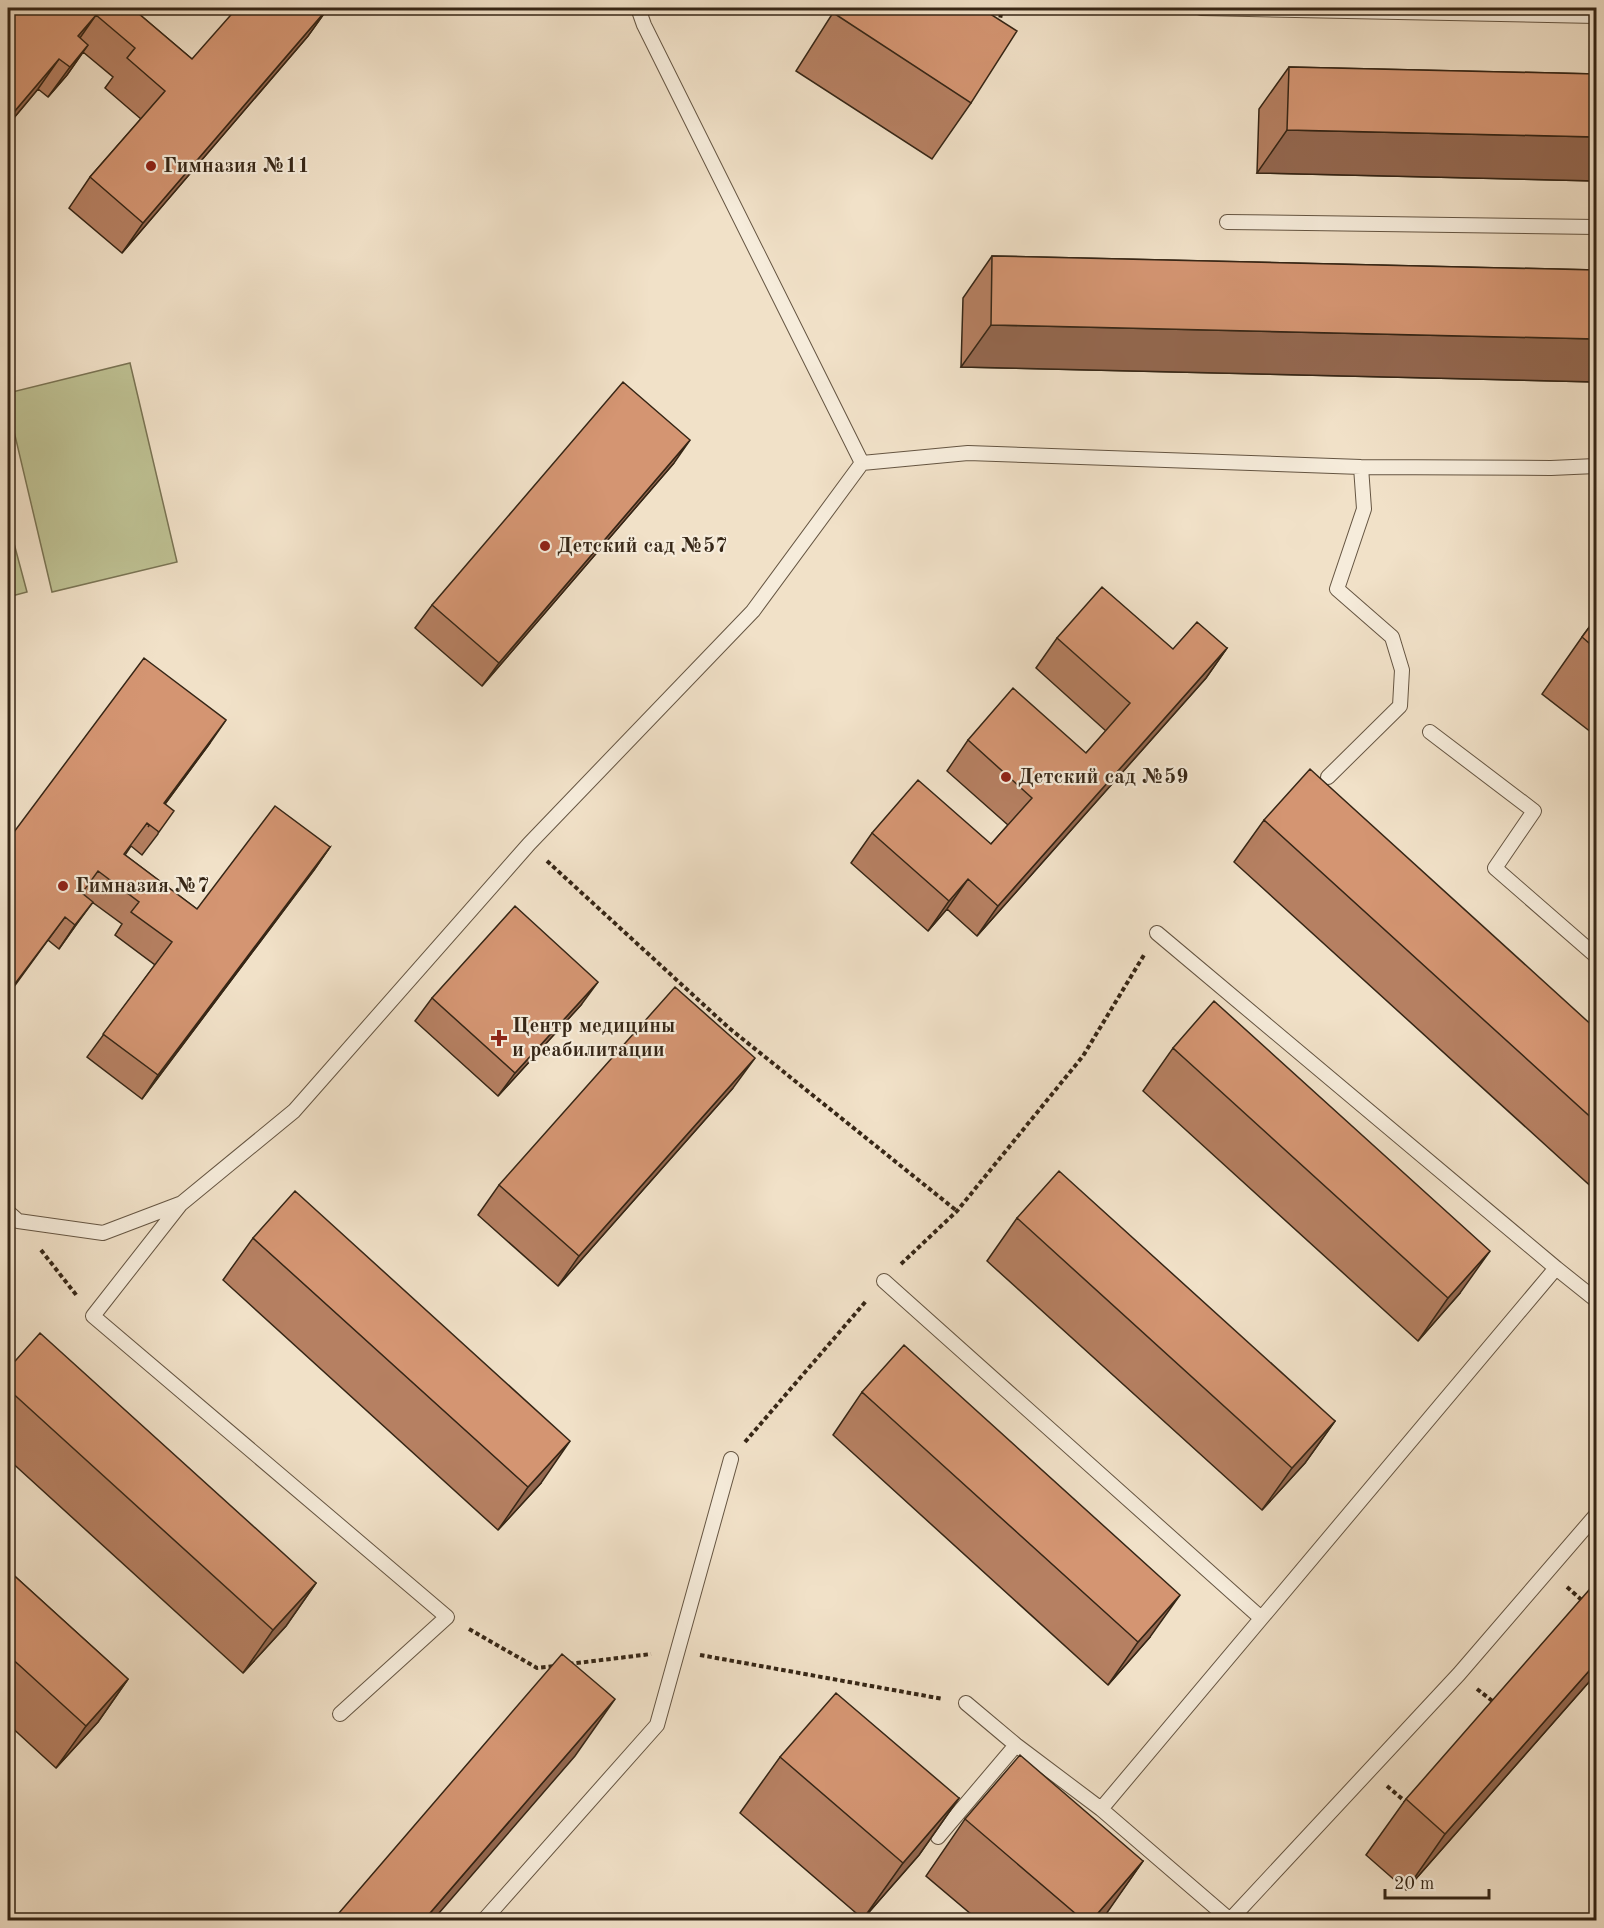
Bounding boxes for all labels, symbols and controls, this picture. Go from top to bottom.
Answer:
place label: Гимназия №11 [163,156,310,177]
marker: Гимназия №11 [144,159,158,173]
place label: Детский сад №57 [557,536,727,557]
marker: Детский сад №57 [538,539,552,553]
place label: Детский сад №59 [1018,767,1188,788]
marker: Детский сад №59 [999,770,1013,784]
place label: Гимназия №7 [75,876,209,897]
marker: Гимназия №7 [56,879,70,893]
place label: Центр медицины и реабилитации [512,1016,675,1061]
marker: Центр медицины и реабилитации [490,1029,508,1047]
scale bar [1385,1862,1488,1900]
text: 20 m [1394,1875,1434,1893]

